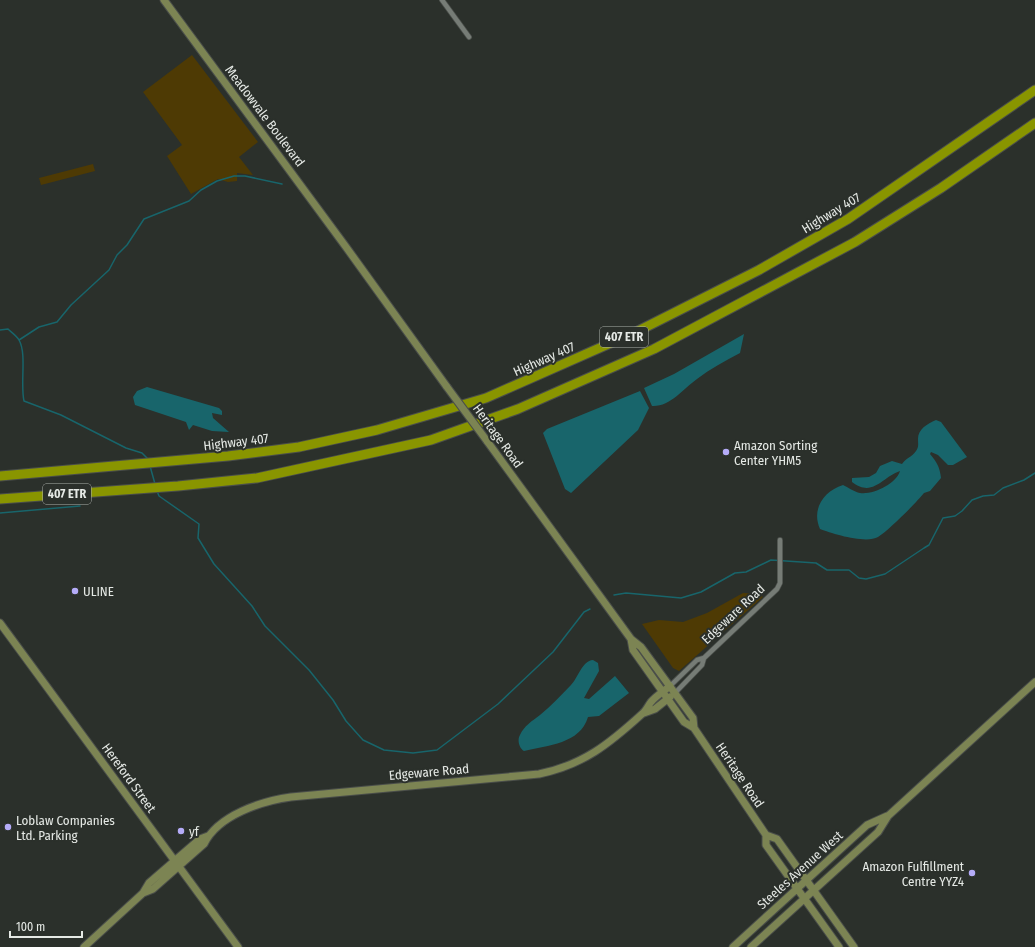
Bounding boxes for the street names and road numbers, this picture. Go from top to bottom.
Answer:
street label: Meadowvale Boulevard [222,63,308,169]
street label: Highway 407 [799,190,863,236]
road number: 407 ETR [600,327,648,347]
street label: Highway 407 [511,339,577,379]
street label: Heritage Road [470,401,526,471]
street label: Highway 407 [203,431,269,453]
road number: 407 ETR [43,484,91,504]
street label: Edgeware Road [698,581,768,647]
street label: Heritage Road [713,740,767,810]
street label: Hereford Street [99,741,160,816]
street label: Edgeware Road [388,761,470,783]
street label: Steeles Avenue West [754,827,846,912]

